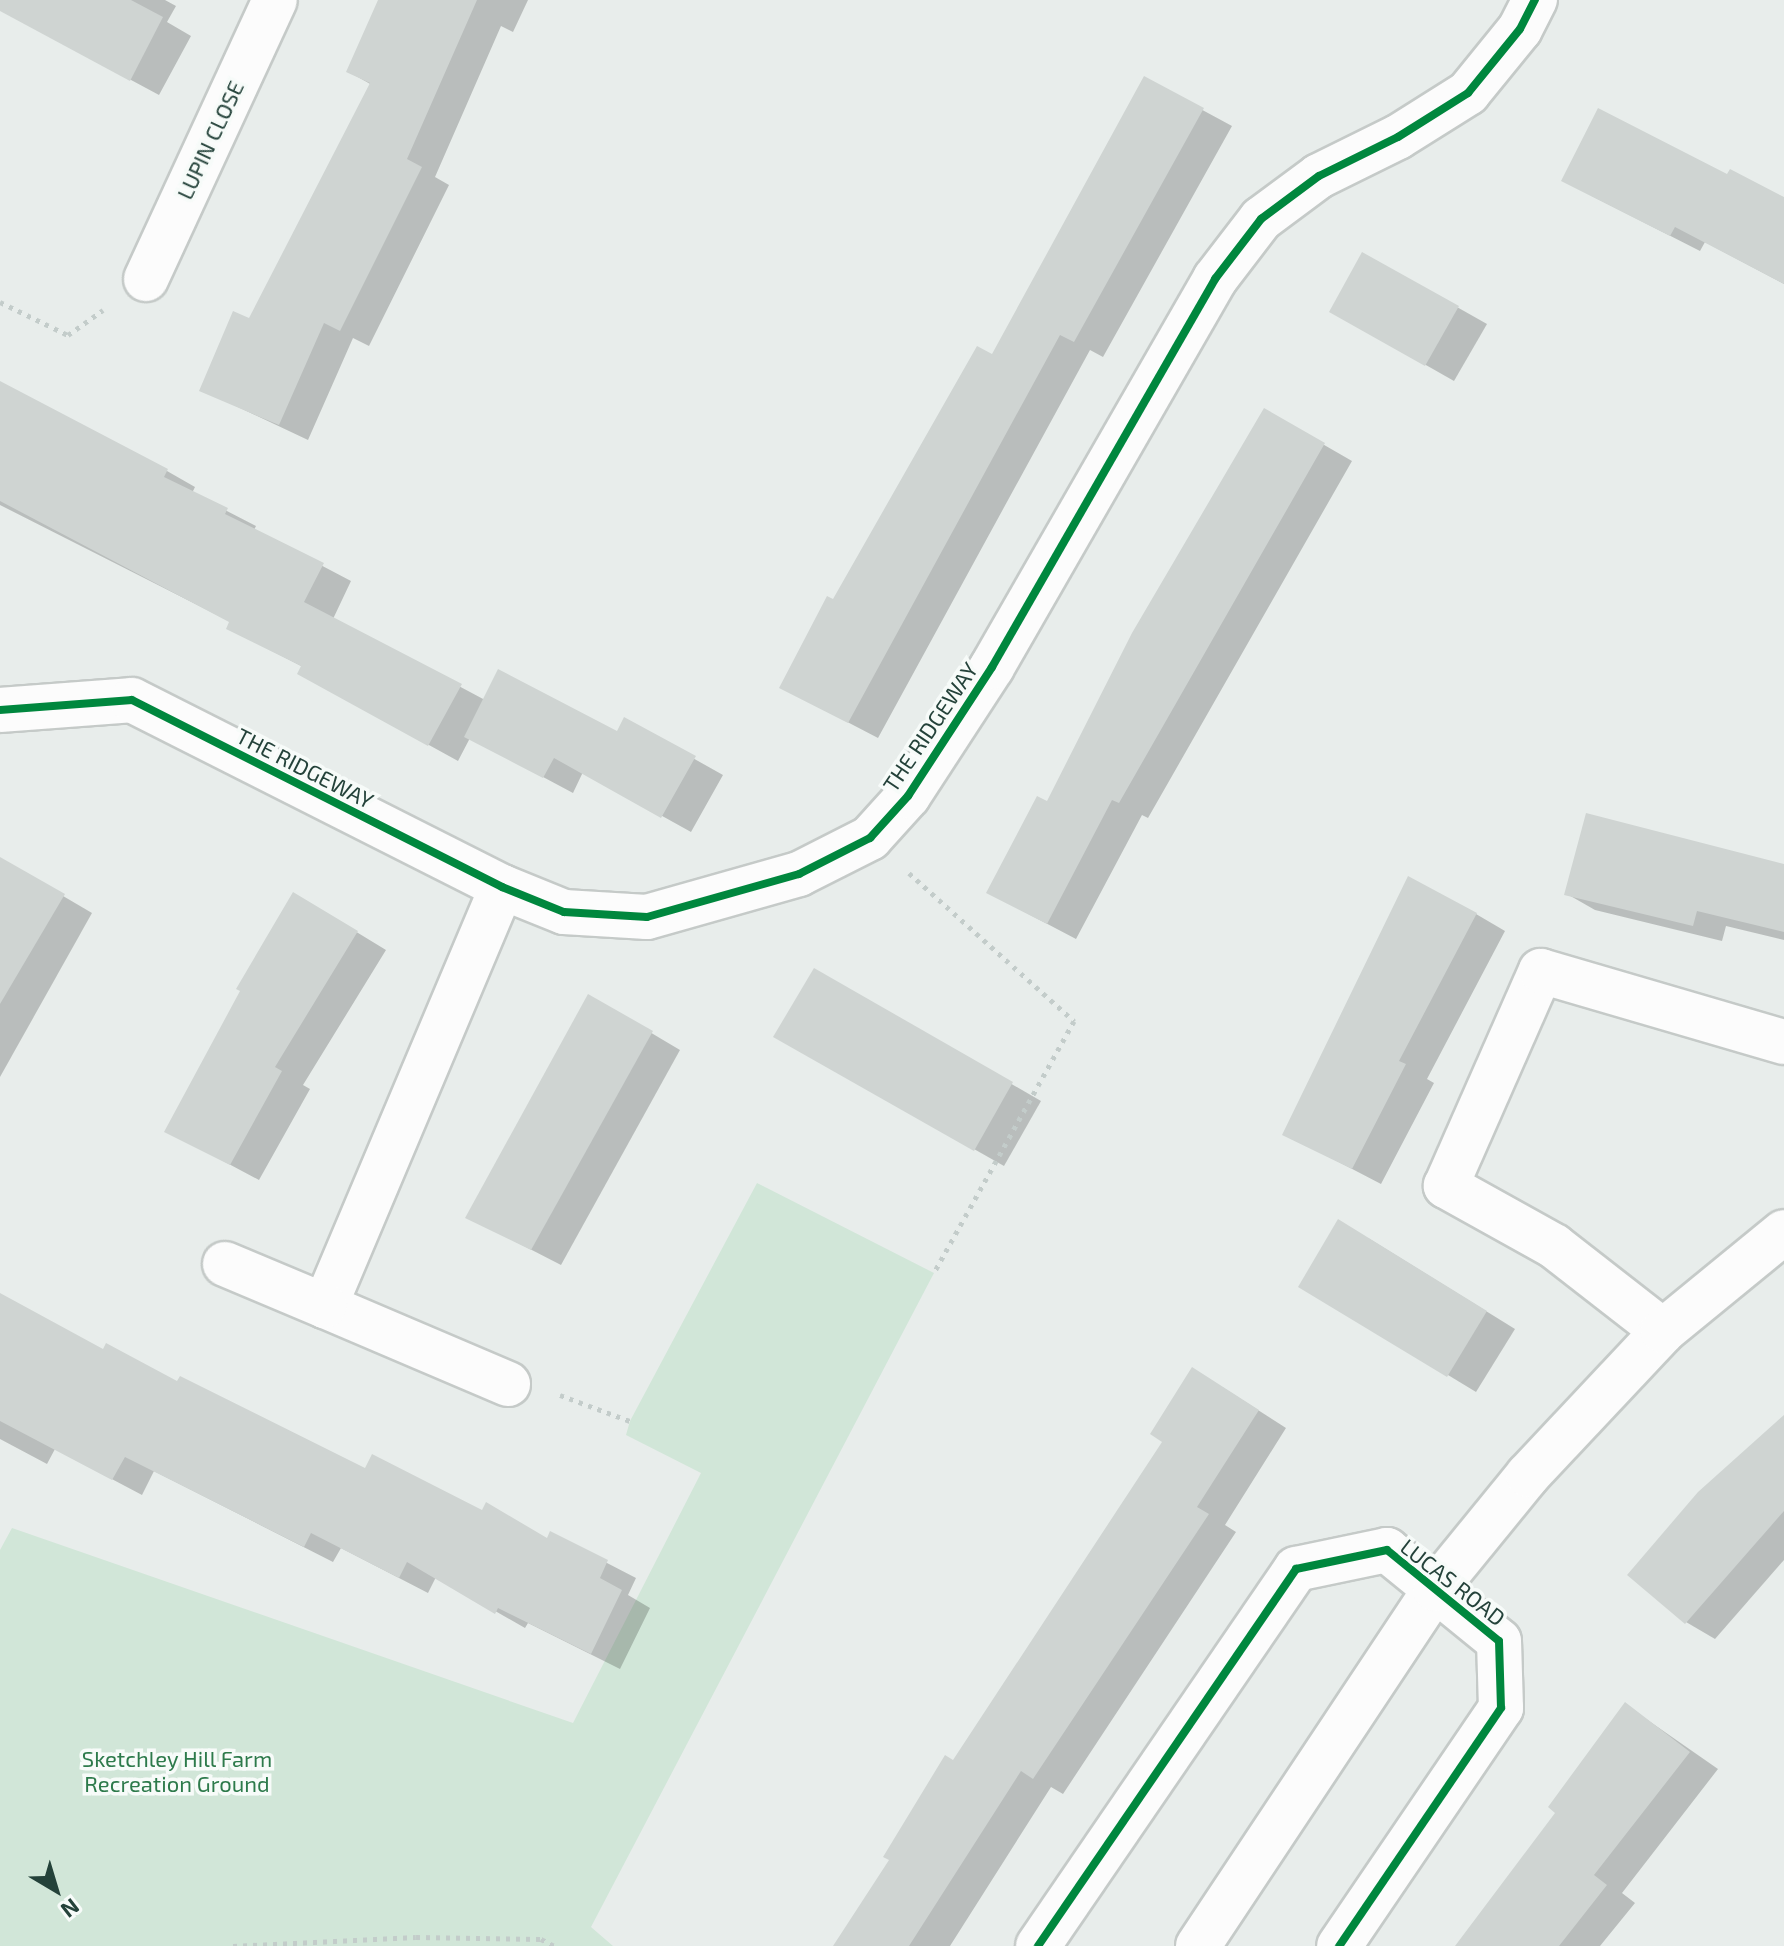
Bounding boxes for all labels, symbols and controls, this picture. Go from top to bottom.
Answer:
street label: LUPIN CLOSE [171,77,249,203]
street label: THE RIDGEWAY [877,657,983,797]
street label: THE RIDGEWAY [232,722,378,814]
street label: LUCAS ROAD [1395,1533,1511,1631]
park label: Sketchley Hill Farm Recreation Ground [81,1745,273,1796]
north arrow [16,1850,96,1930]
text: N [57,1894,85,1924]

